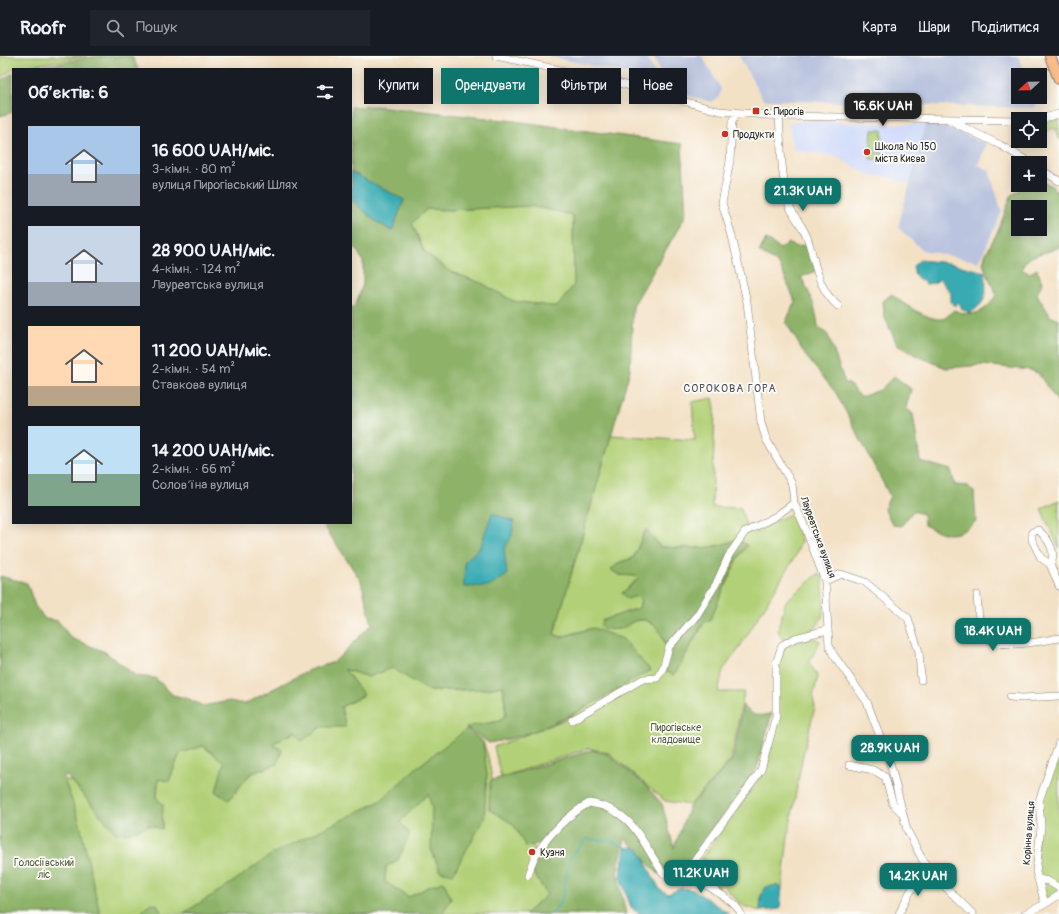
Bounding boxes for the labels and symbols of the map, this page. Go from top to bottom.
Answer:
north arrow [1011,68,1047,104]
pin: 16.6K UAH [837,93,929,127]
marker: с. Пирогів [751,106,761,116]
place label: с. Пирогів [764,106,804,118]
marker: Продукти [720,129,730,139]
place label: Продукти [733,129,775,141]
place label: Школа № 150 міста Києва [875,141,936,165]
marker: Школа № 150 міста Києва [862,147,872,157]
pin: 21.3K UAH [757,178,849,212]
district label: СОРОКОВА ГОРА [683,382,777,395]
street label: Лауреатська вулиця [797,494,838,580]
pin: 18.4K UAH [947,618,1039,652]
park label: Пирогівське кладовище [651,722,701,746]
pin: 28.9K UAH [844,735,936,769]
street label: Корінна вулиця [1021,800,1037,866]
marker: Кузня [527,847,537,857]
place label: Кузня [540,847,565,859]
park label: Голосіївський ліс [14,857,74,881]
pin: 11.2K UAH [655,860,747,894]
pin: 14.2K UAH [872,863,964,897]

